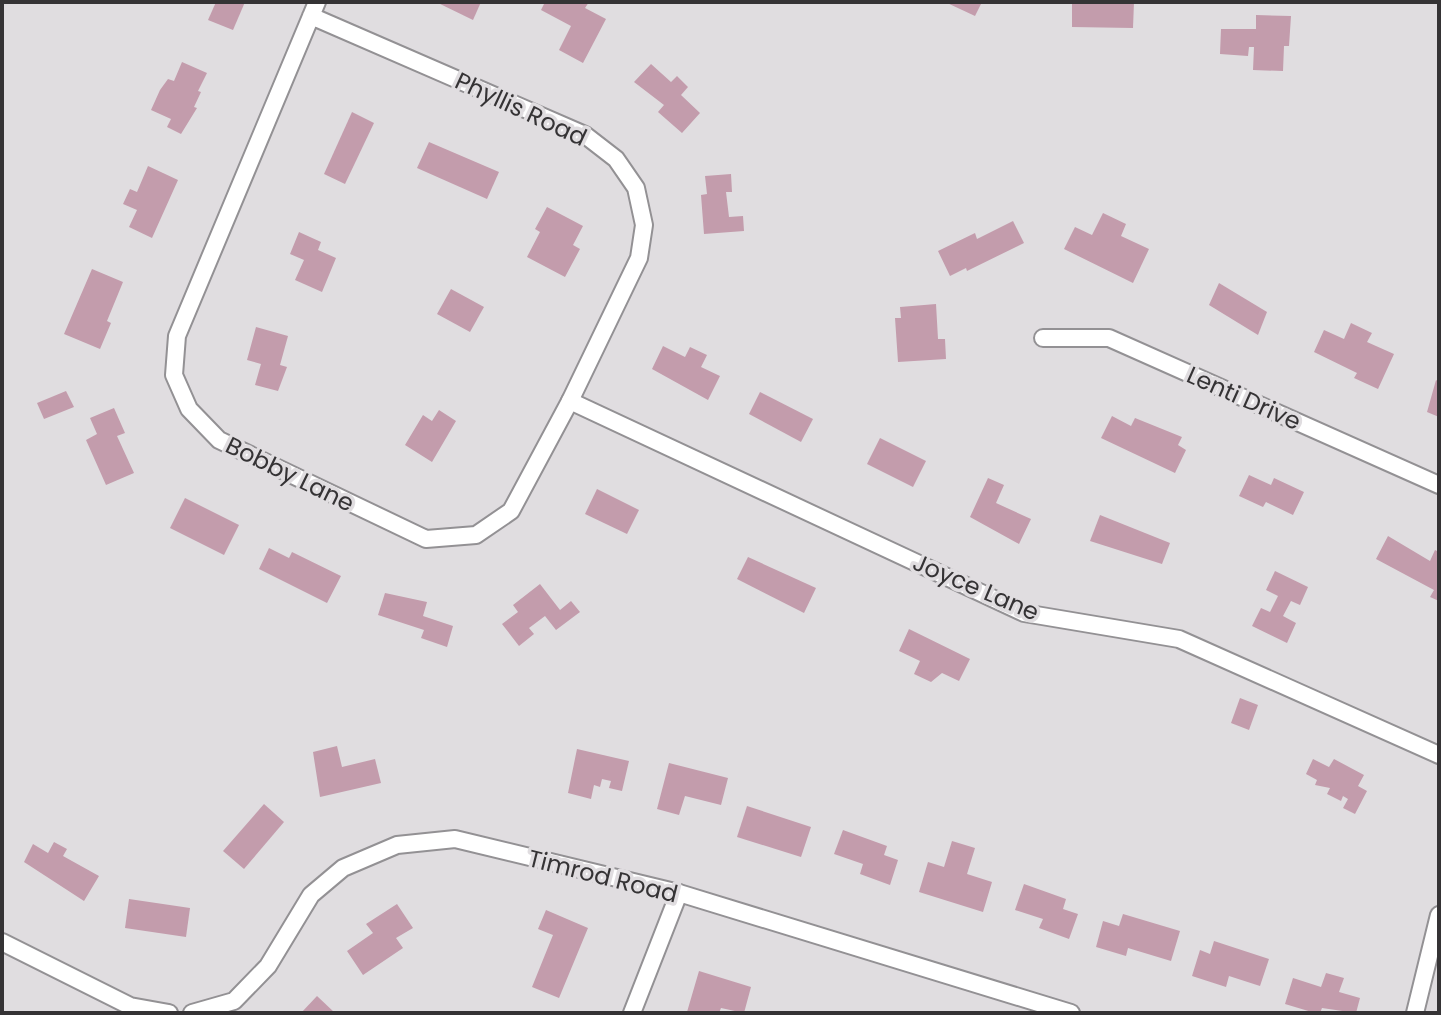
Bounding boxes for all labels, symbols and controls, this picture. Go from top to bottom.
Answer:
street label: Phyllis Road [450,64,592,154]
street label: Lenti Drive [1182,358,1306,438]
street label: Bobby Lane [220,429,360,519]
street label: Joyce Lane [908,546,1044,628]
street label: Timrod Road [525,841,681,911]

